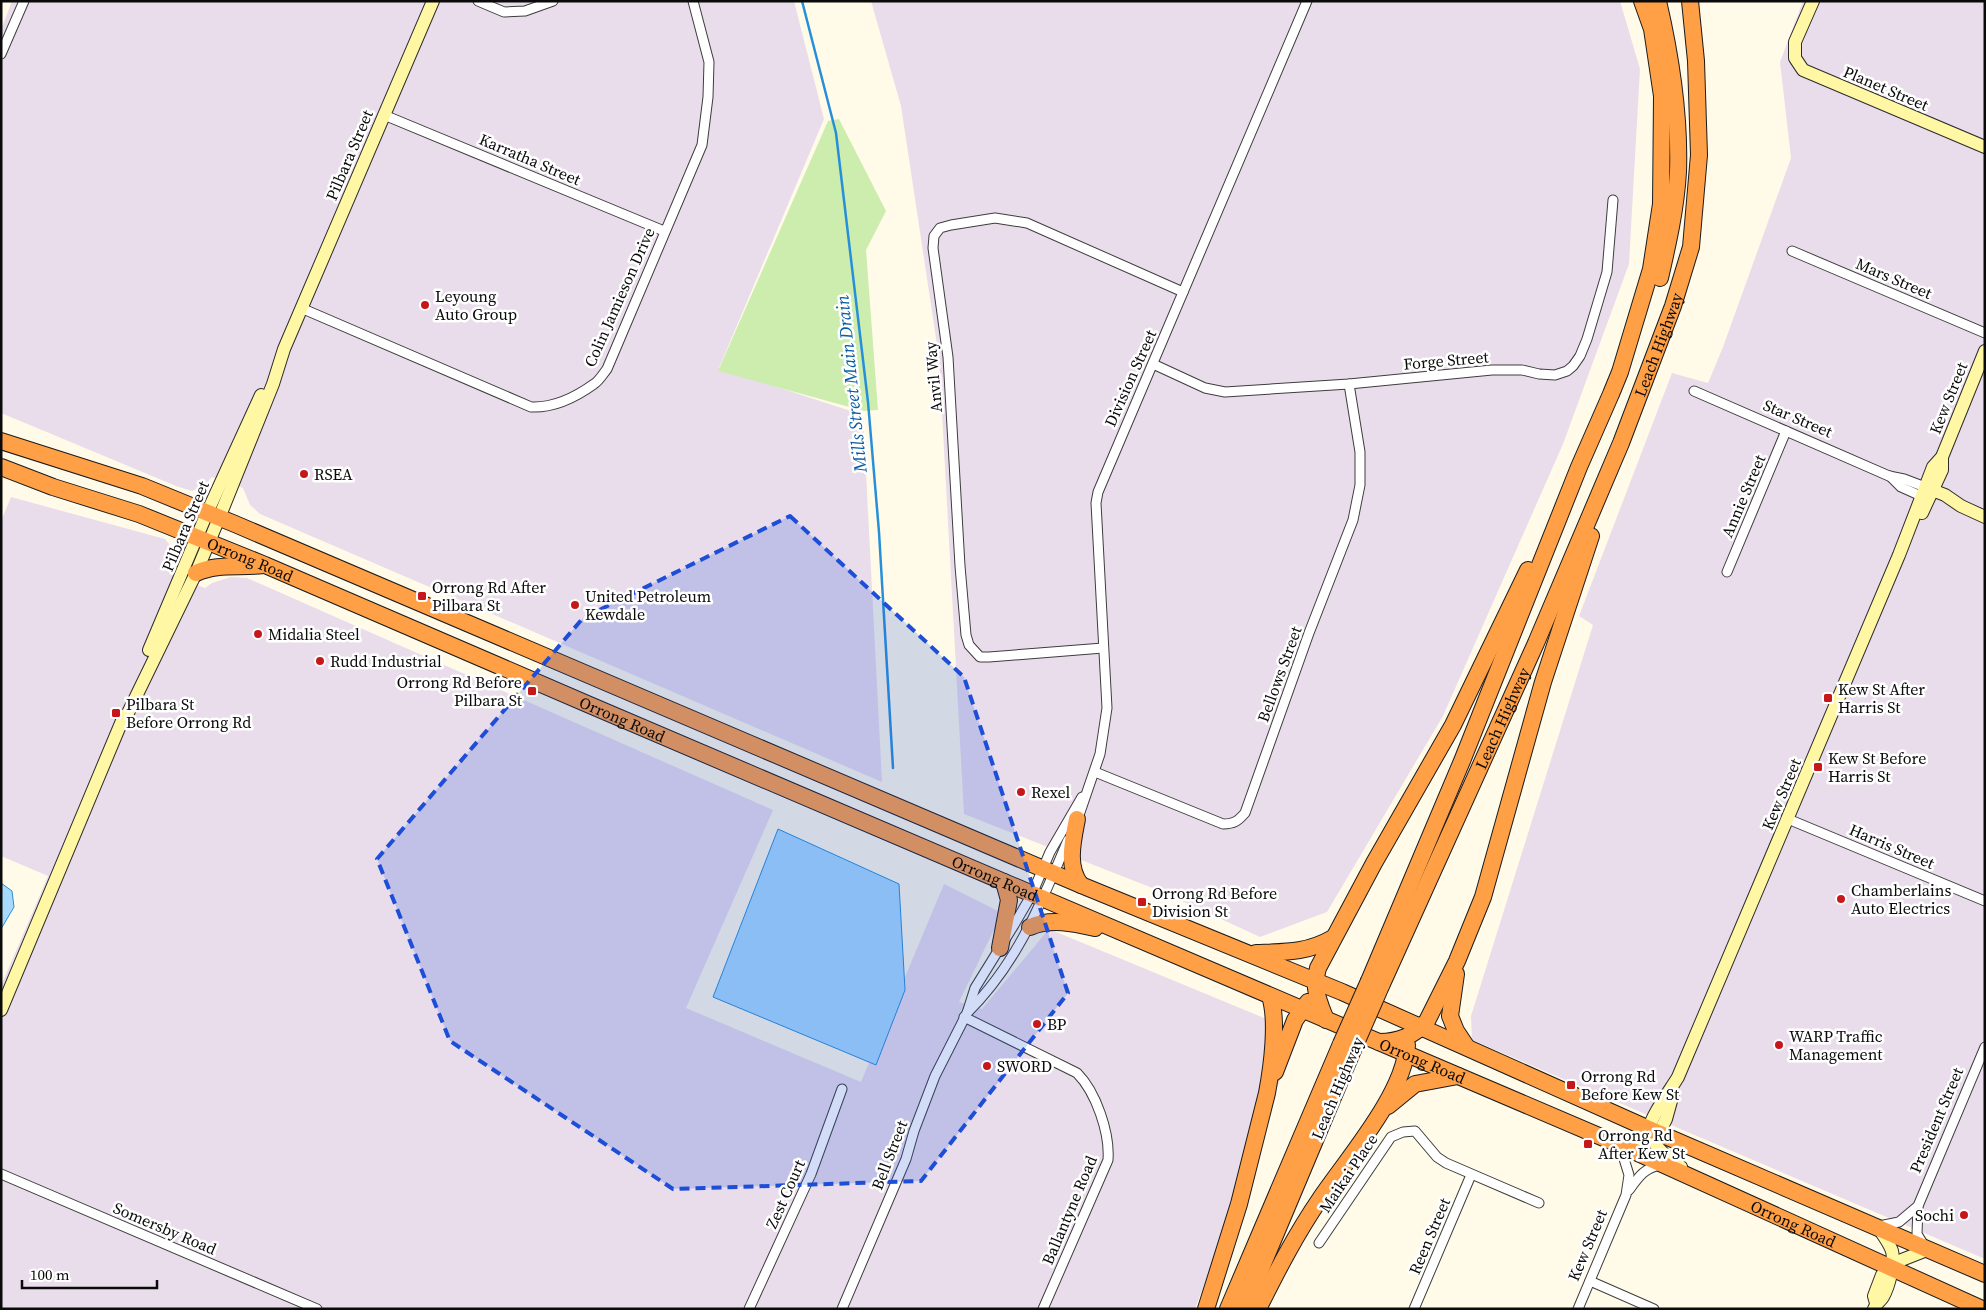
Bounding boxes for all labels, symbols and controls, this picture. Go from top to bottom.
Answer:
street label: Planet Street [1840,60,1933,116]
street label: Pilbara Street [320,106,378,204]
street label: Karratha Street [476,128,585,191]
street label: Colin Jamieson Drive [578,224,660,370]
street label: Mars Street [1853,252,1936,304]
place label: Leyoung Auto Group [435,285,517,325]
street label: Leach Highway [1629,289,1688,400]
water label: Mills Street Main Drain [829,294,873,475]
marker: Leyoung Auto Group [419,299,431,311]
street label: Division Street [1099,325,1162,430]
street label: Anvil Way [919,340,947,413]
street label: Forge Street [1403,345,1490,375]
street label: Kew Street [1924,358,1973,437]
street label: Star Street [1760,394,1837,443]
street label: Annie Street [1716,450,1771,541]
place label: RSEA [314,463,353,485]
marker: RSEA [298,468,310,480]
street label: Pilbara Street [156,477,214,575]
street label: Orrong Road [204,532,297,587]
place label: Orrong Rd After Pilbara St [432,576,546,616]
place label: United Petroleum Kewdale [585,585,711,625]
marker: Orrong Rd After Pilbara St [416,590,428,602]
marker: United Petroleum Kewdale [569,599,581,611]
street label: Bellows Street [1251,622,1307,725]
place label: Midalia Steel [268,623,360,645]
marker: Midalia Steel [252,628,264,640]
place label: Rudd Industrial [330,650,442,672]
marker: Rudd Industrial [314,655,326,667]
street label: Leach Highway [1469,663,1535,773]
place label: Orrong Rd Before Pilbara St [397,671,523,711]
place label: Kew St After Harris St [1838,678,1925,718]
marker: Orrong Rd Before Pilbara St [526,685,538,697]
street label: Orrong Road [576,691,669,747]
marker: Kew St After Harris St [1822,692,1834,704]
place label: Pilbara St Before Orrong Rd [126,693,251,733]
marker: Pilbara St Before Orrong Rd [110,707,122,719]
place label: Kew St Before Harris St [1828,747,1926,787]
street label: Kew Street [1756,754,1806,833]
marker: Kew St Before Harris St [1812,761,1824,773]
place label: Rexel [1031,781,1071,803]
marker: Rexel [1015,786,1027,798]
street label: Harris Street [1846,818,1939,874]
street label: Orrong Road [949,850,1041,906]
place label: Chamberlains Auto Electrics [1851,879,1951,919]
place label: Orrong Rd Before Division St [1152,882,1277,922]
marker: Chamberlains Auto Electrics [1835,893,1847,905]
marker: Orrong Rd Before Division St [1136,896,1148,908]
place label: BP [1047,1013,1067,1035]
marker: BP [1031,1018,1043,1030]
place label: WARP Traffic Management [1789,1025,1883,1065]
street label: Leach Highway [1305,1033,1369,1143]
street label: Orrong Road [1376,1033,1469,1089]
marker: WARP Traffic Management [1773,1039,1785,1051]
place label: SWORD [997,1055,1052,1077]
marker: SWORD [981,1060,993,1072]
street label: President Street [1904,1063,1968,1176]
place label: Orrong Rd Before Kew St [1581,1065,1680,1105]
marker: Orrong Rd Before Kew St [1565,1079,1577,1091]
street label: Bell Street [866,1116,913,1193]
place label: Orrong Rd After Kew St [1598,1124,1686,1164]
street label: Maikai Place [1314,1129,1382,1217]
marker: Orrong Rd After Kew St [1582,1138,1594,1150]
street label: Ballantyne Road [1036,1152,1102,1268]
street label: Zest Court [760,1155,810,1232]
street label: Reen Street [1403,1194,1455,1278]
street label: Orrong Road [1747,1195,1840,1252]
street label: Somersby Road [110,1196,220,1260]
place label: Sochi [1915,1204,1954,1226]
street label: Kew Street [1562,1205,1612,1284]
marker: Sochi [1958,1209,1970,1221]
scale bar [22,1258,158,1290]
text: 100 m [30,1264,70,1285]

